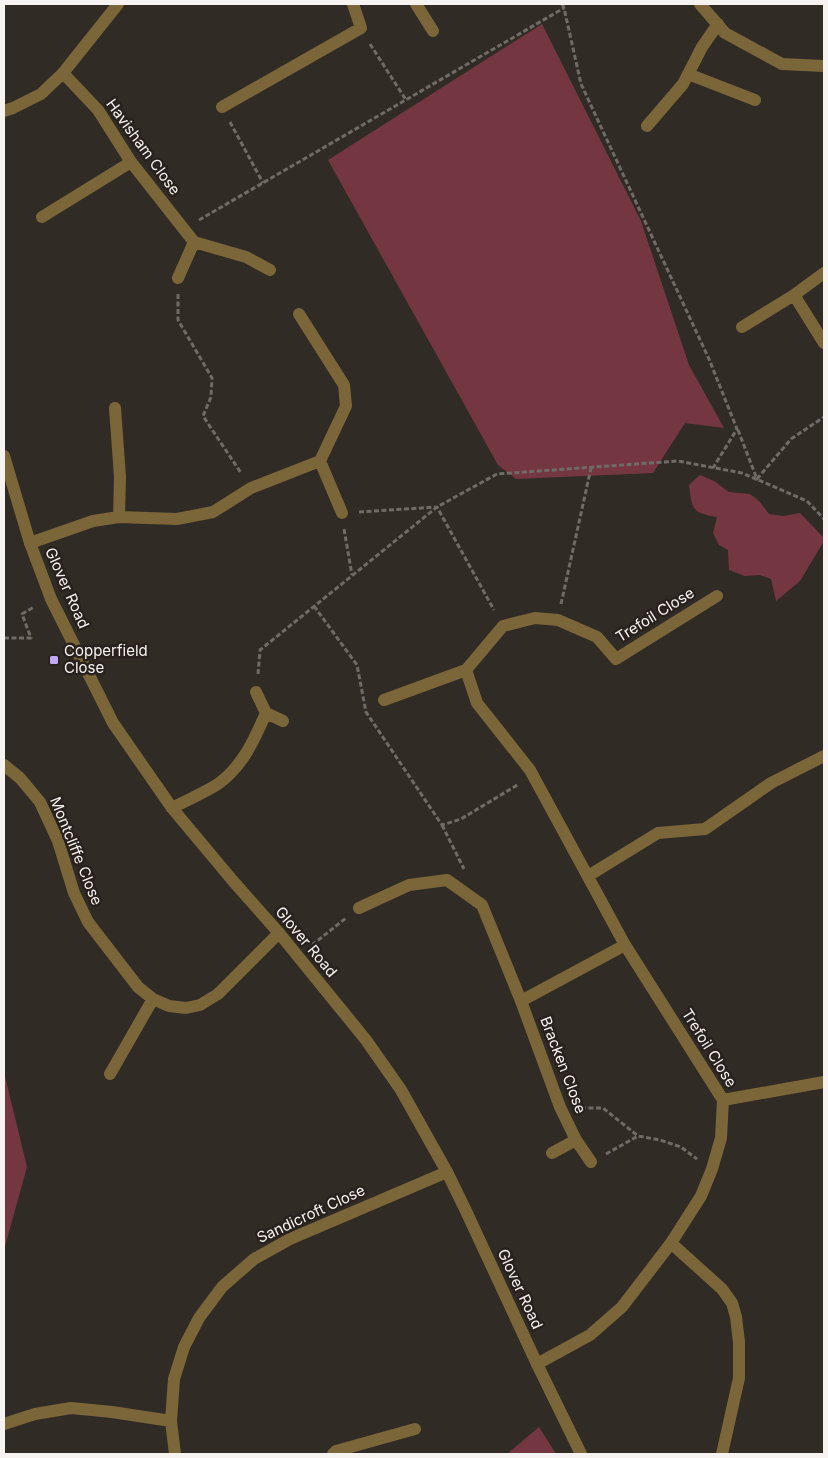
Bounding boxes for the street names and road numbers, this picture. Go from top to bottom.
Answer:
street label: Havisham Close [102,95,185,198]
street label: Glover Road [41,544,94,631]
street label: Trefoil Close [612,583,697,646]
street label: Montcliffe Close [46,794,107,908]
street label: Glover Road [271,902,341,981]
street label: Trefoil Close [678,1005,741,1090]
street label: Bracken Close [536,1014,591,1116]
street label: Sandicroft Close [254,1180,368,1247]
street label: Glover Road [494,1246,547,1332]

